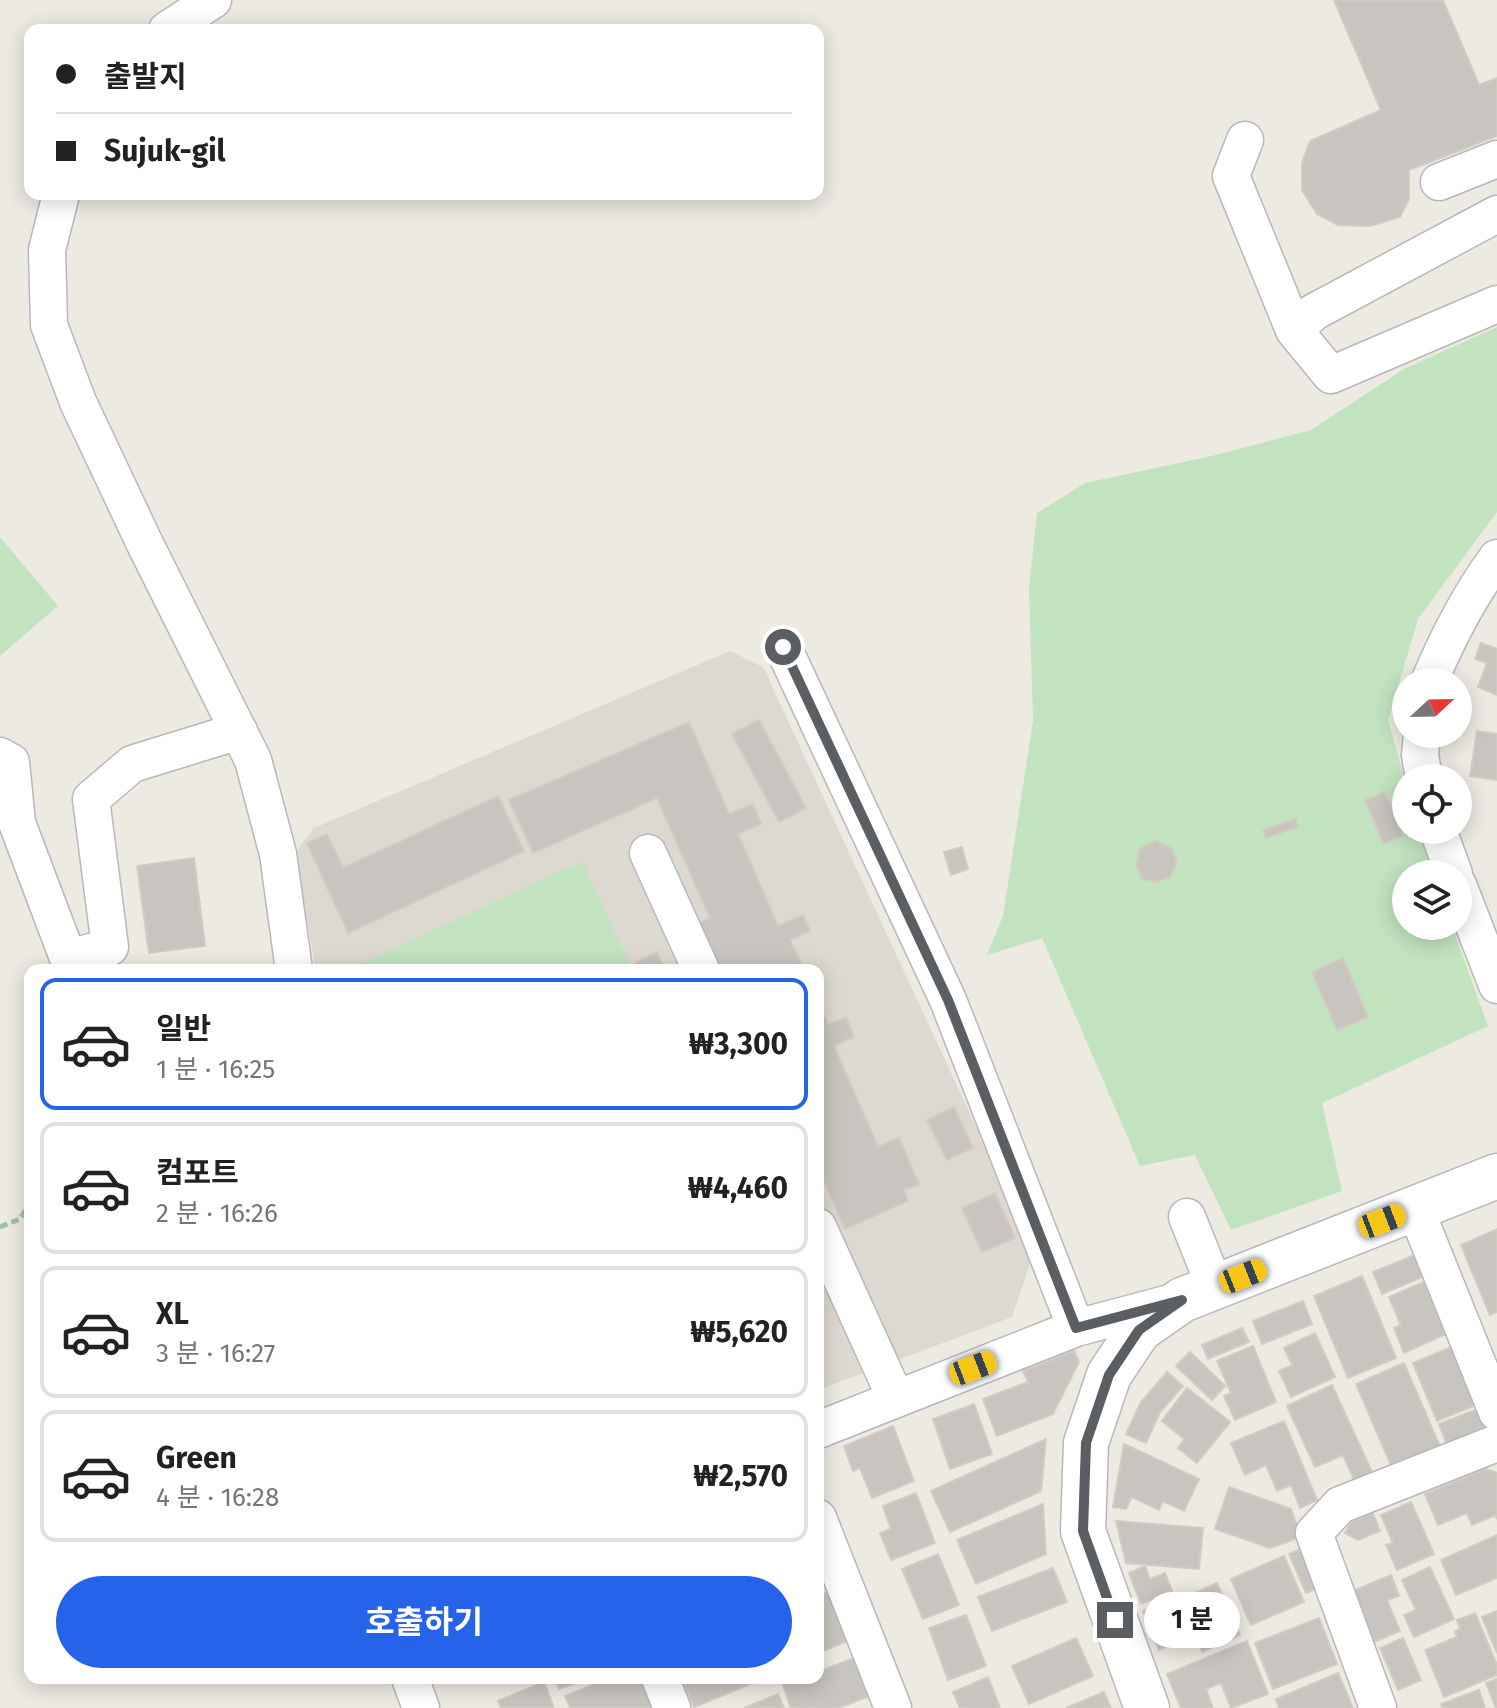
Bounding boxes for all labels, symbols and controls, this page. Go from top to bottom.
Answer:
text: 출발지 [104,59,187,95]
text: Sujuk-gil [104,133,226,169]
route start [765,629,801,665]
north arrow [1392,668,1472,748]
map controls [1392,668,1472,940]
button: locate [1392,764,1472,844]
button: layers [1392,860,1472,940]
icon: car [60,1008,132,1080]
text: 일반 [156,1011,211,1047]
text: ₩3,300 [689,1026,788,1062]
text: 1 분 · 16:25 [156,1054,275,1085]
icon: car [60,1152,132,1224]
text: 컴포트 [156,1155,239,1191]
text: ₩4,460 [688,1170,788,1206]
text: 2 분 · 16:26 [156,1198,278,1229]
car [1355,1201,1409,1241]
car [1216,1256,1270,1296]
icon: car [60,1296,132,1368]
text: XL [156,1296,189,1332]
text: ₩5,620 [690,1314,788,1350]
text: 3 분 · 16:27 [156,1338,275,1369]
car [946,1348,1000,1388]
icon: car [60,1440,132,1512]
text: Green [156,1440,237,1476]
text: ₩2,570 [693,1458,788,1494]
text: 4 분 · 16:28 [156,1482,279,1513]
button: 호출하기 [56,1576,792,1668]
callout: 1 분 [1143,1592,1239,1648]
route end [1097,1602,1133,1638]
text: 1 분 [1171,1604,1213,1635]

